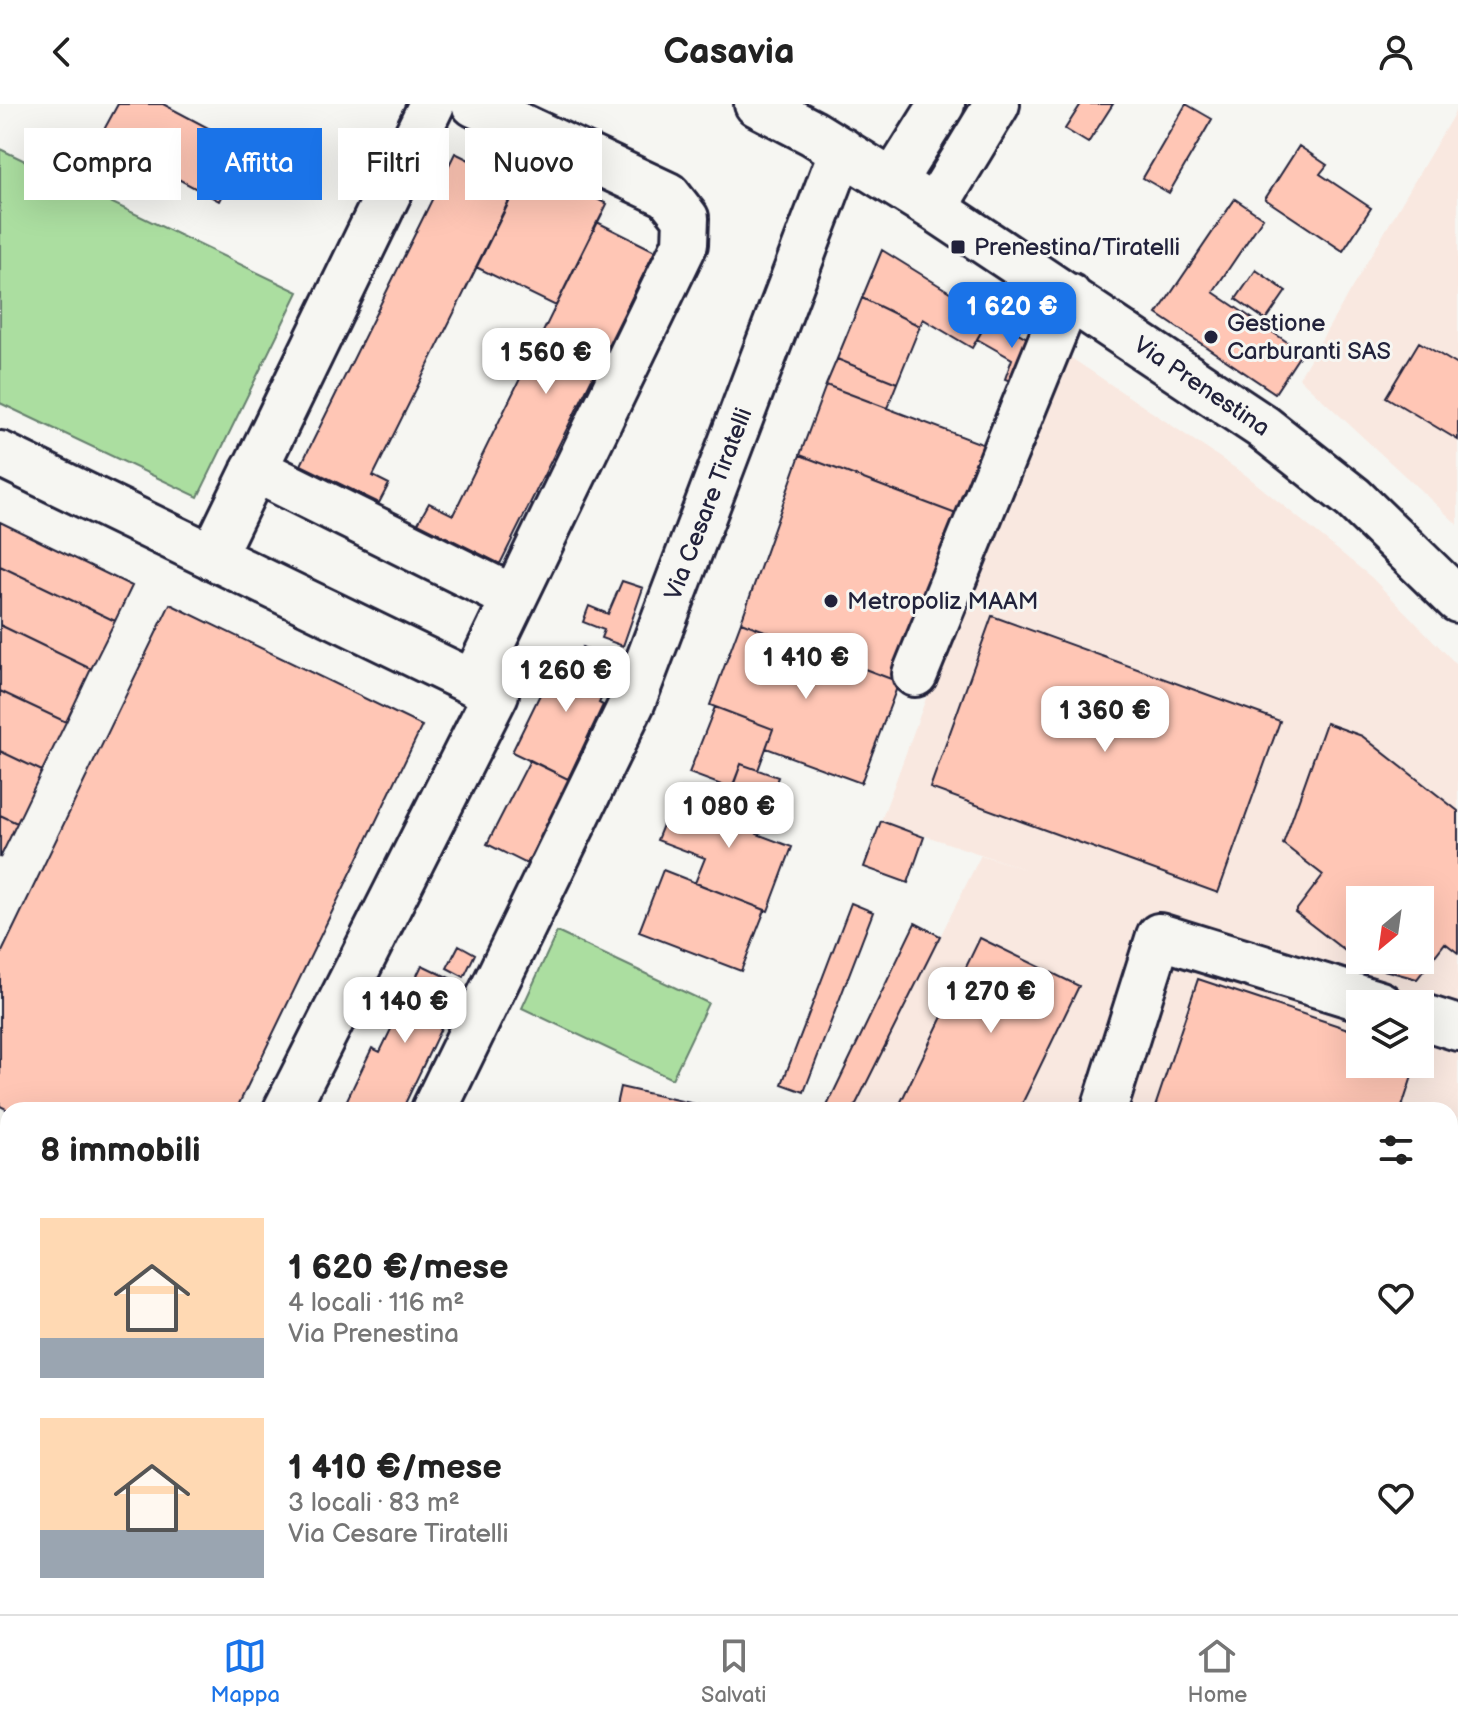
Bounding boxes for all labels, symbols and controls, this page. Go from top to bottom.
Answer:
icon: back [40,30,84,74]
icon: person [1374,30,1418,74]
text: Casavia [663,31,795,74]
chip: Compra [24,128,181,200]
chip: Affitta [197,128,322,200]
chip: Filtri [338,128,449,200]
chip: Nuovo [465,128,602,200]
place label: Prenestina/Tiratelli [974,233,1180,262]
marker: Prenestina/Tiratelli [949,238,967,256]
pin: 1 620 € [938,282,1086,350]
text: 1 620 € [966,292,1058,323]
place label: Gestione Carburanti SAS [1227,309,1391,366]
pin: 1 560 € [472,328,620,396]
marker: Gestione Carburanti SAS [1202,328,1220,346]
street label: Via Prenestina [1128,330,1275,443]
text: 1 560 € [500,338,592,369]
street label: Via Cesare Tiratelli [658,404,758,604]
place label: Metropoliz MAAM [847,587,1038,616]
marker: Metropoliz MAAM [822,592,840,610]
pin: 1 410 € [732,633,880,701]
text: 1 410 € [763,643,849,674]
pin: 1 260 € [492,646,640,714]
text: 1 260 € [520,656,612,687]
pin: 1 360 € [1031,686,1179,754]
text: 1 360 € [1059,696,1151,727]
pin: 1 080 € [655,782,803,850]
text: 1 080 € [683,792,775,823]
north arrow [1346,886,1434,974]
map controls [1346,886,1434,1078]
pin: 1 270 € [917,967,1065,1035]
pin: 1 140 € [331,977,479,1045]
text: 1 270 € [946,977,1036,1008]
text: 1 140 € [361,987,449,1018]
button: layers [1346,990,1434,1078]
icon: filters [1374,1128,1418,1172]
text: 8 immobili [40,1130,201,1171]
text: 1 620 €/mese [288,1247,509,1288]
icon: home [104,1250,200,1346]
icon: heart [1374,1276,1418,1320]
text: 4 locali · 116 m² [288,1288,464,1319]
text: Via Prenestina [288,1319,459,1350]
text: 1 410 €/mese [288,1447,502,1488]
icon: home [104,1450,200,1546]
icon: heart [1374,1476,1418,1520]
text: 3 locali · 83 m² [288,1488,460,1519]
text: Via Cesare Tiratelli [288,1519,508,1550]
tab: Mappa [211,1634,280,1709]
tab: Salvati [701,1634,766,1709]
tab: Home [1188,1634,1247,1709]

